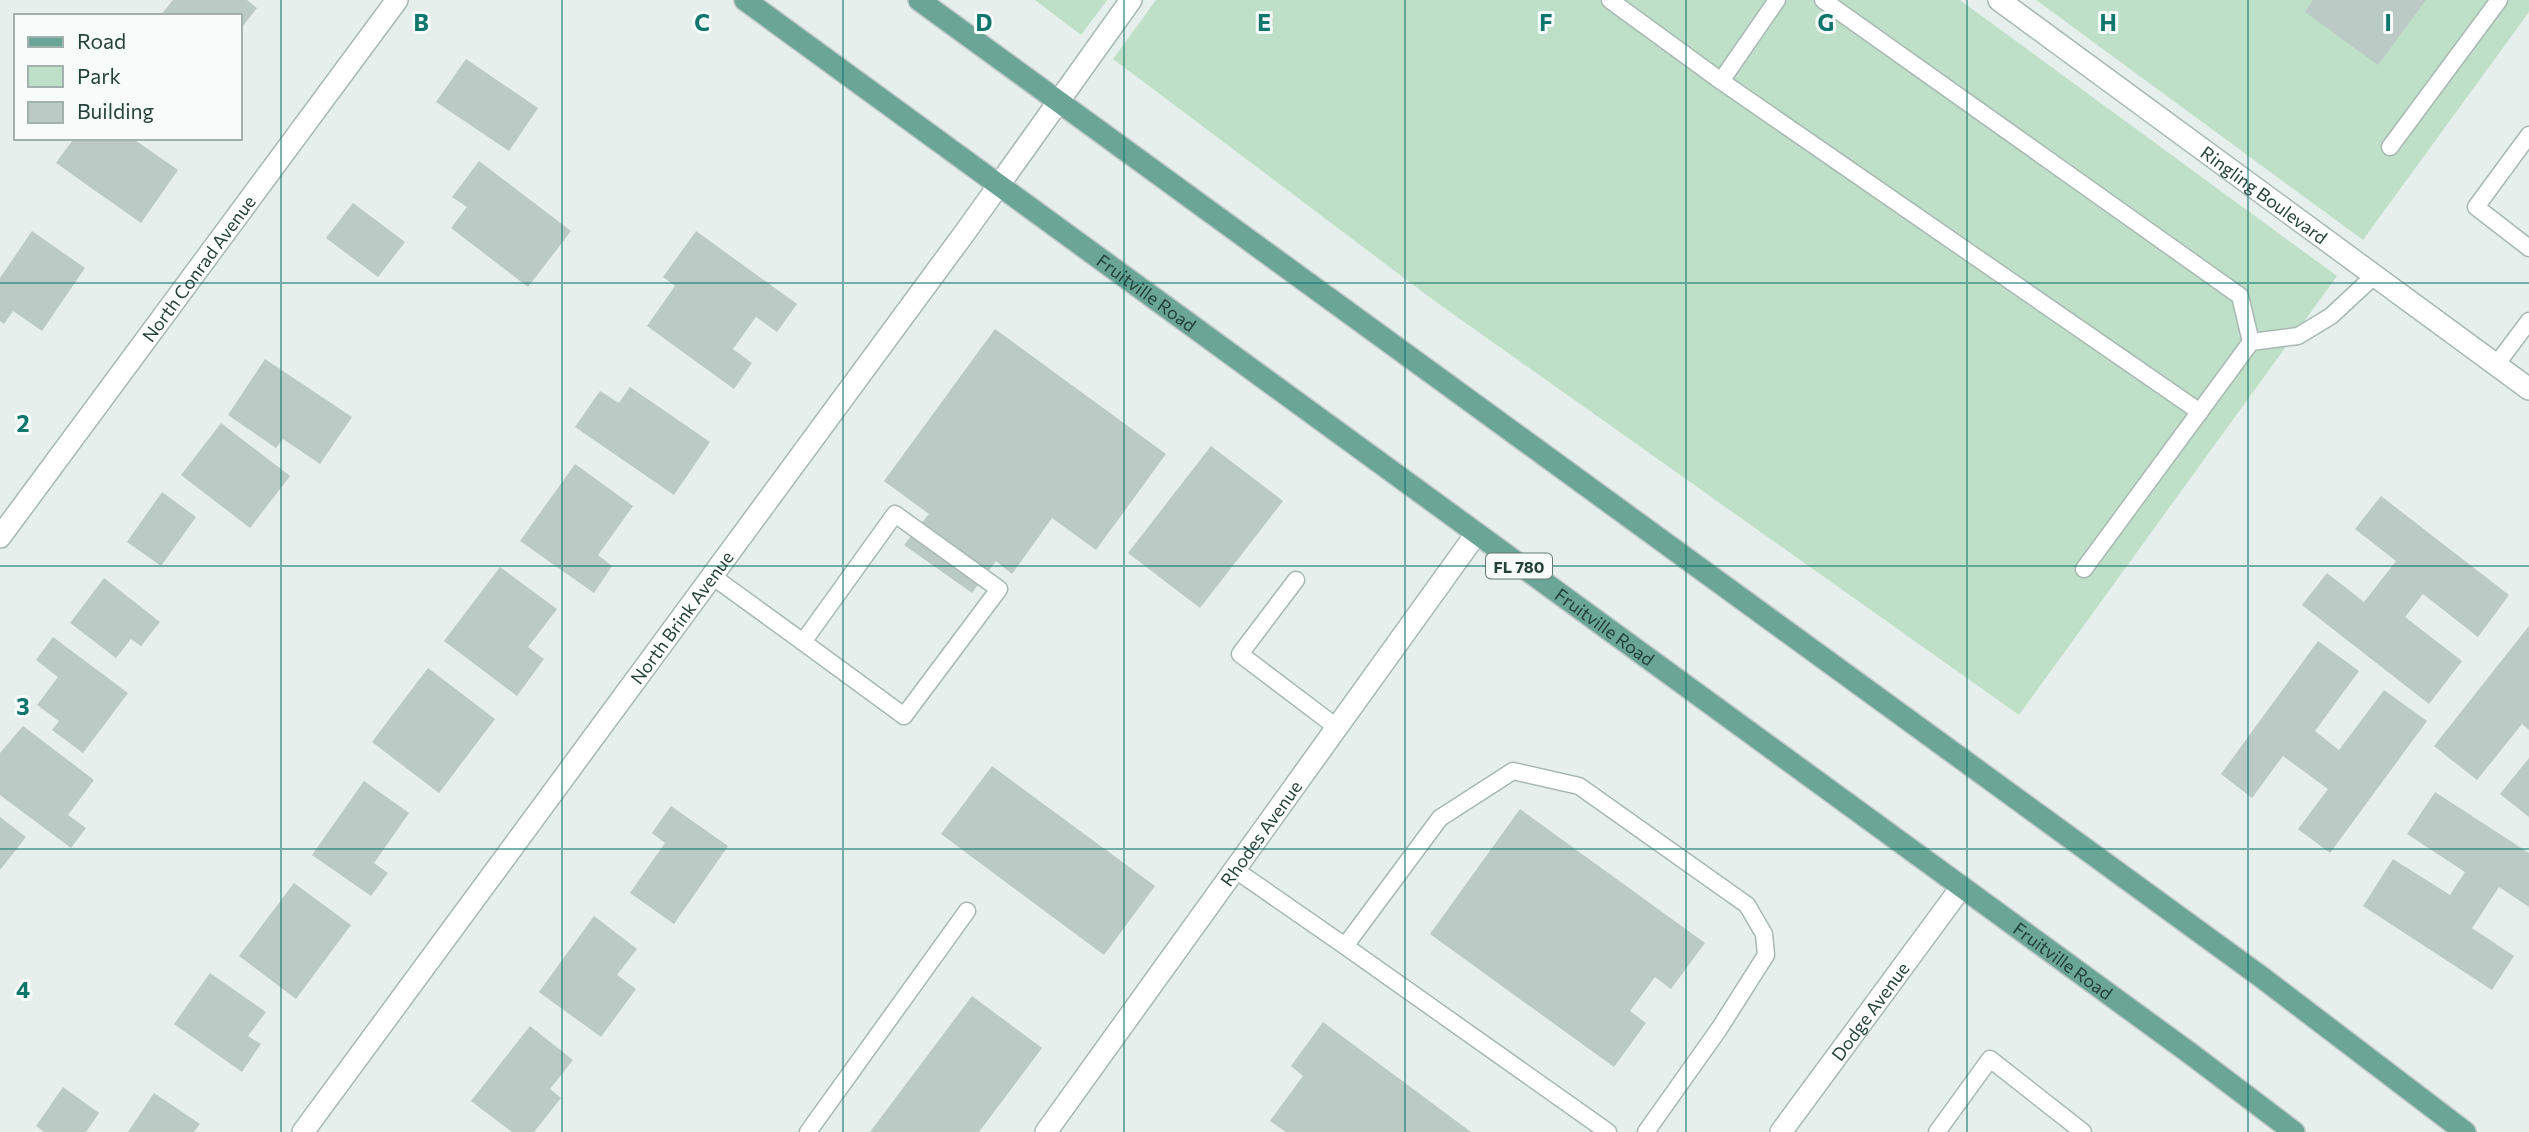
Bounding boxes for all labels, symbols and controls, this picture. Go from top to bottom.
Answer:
text: B [413,8,429,36]
text: C [694,8,710,36]
text: D [976,8,993,36]
text: E [1257,8,1271,36]
text: F [1539,8,1553,36]
text: G [1818,8,1834,36]
text: H [2099,8,2117,36]
text: I [2384,8,2392,36]
legend [14,14,242,140]
text: Road [77,28,126,53]
text: Park [77,63,121,88]
text: Building [77,98,154,123]
street label: Ringling Boulevard [2197,141,2332,248]
street label: North Conrad Avenue [137,191,260,346]
street label: Fruitville Road [1093,249,1201,336]
text: 2 [16,409,30,437]
street label: North Brink Avenue [626,546,738,688]
road number: FL 780 [1486,554,1552,579]
street label: Fruitville Road [1551,583,1659,670]
text: 3 [16,692,30,720]
street label: Rhodes Avenue [1215,776,1306,890]
street label: Fruitville Road [2009,917,2117,1004]
street label: Dodge Avenue [1826,958,1914,1065]
text: 4 [16,975,30,1003]

